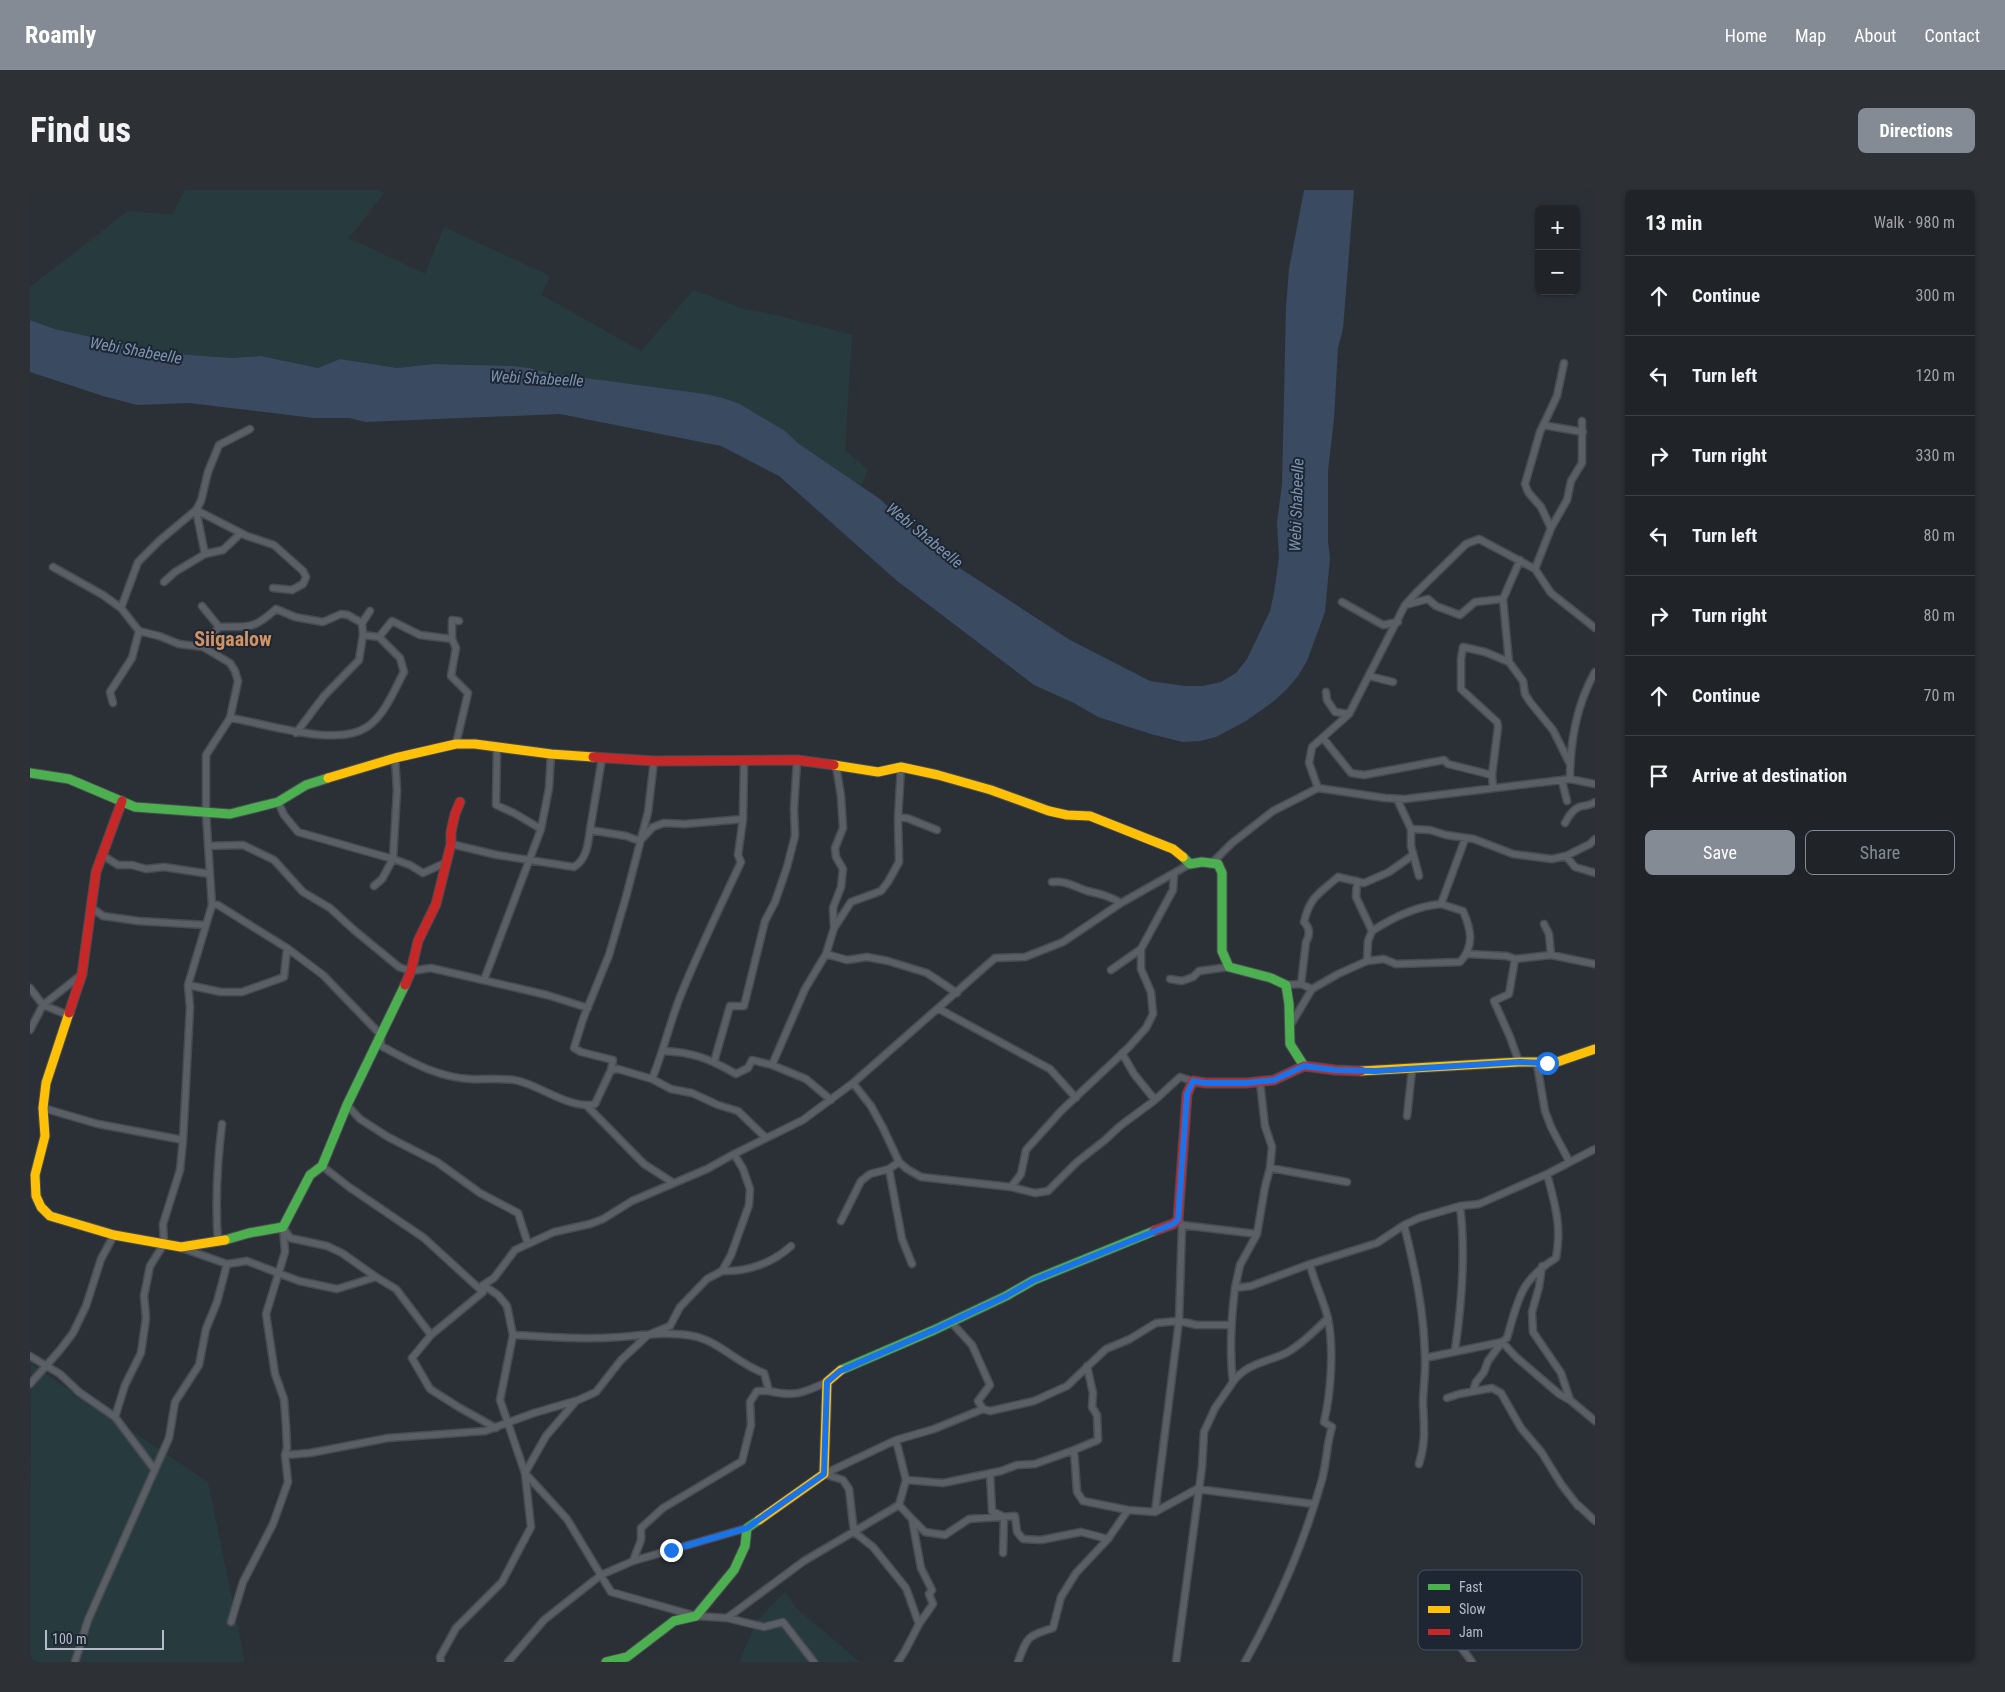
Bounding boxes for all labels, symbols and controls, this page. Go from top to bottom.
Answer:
text: Roamly [25,21,96,49]
text: Home [1725,25,1767,46]
text: Map [1795,25,1826,46]
text: About [1854,25,1896,46]
text: Contact [1924,25,1980,46]
button: Directions [1858,108,1975,153]
text: Find us [30,110,131,151]
map controls [1535,205,1580,295]
button: + [1535,205,1580,250]
text: 13 min [1645,211,1702,235]
text: Walk · 980 m [1874,213,1955,232]
button: − [1535,250,1580,295]
icon: ahead [1645,282,1673,310]
text: Continue [1692,284,1760,307]
text: 300 m [1916,286,1955,305]
water label: Webi Shabeelle [88,333,184,368]
icon: left [1645,362,1673,390]
text: Turn left [1692,364,1757,387]
text: 120 m [1916,366,1955,385]
water label: Webi Shabeelle [490,367,584,390]
icon: right [1645,442,1673,470]
text: Turn right [1692,444,1767,467]
text: 330 m [1916,446,1955,465]
water label: Webi Shabeelle [1285,458,1308,552]
water label: Webi Shabeelle [882,499,967,572]
icon: left [1645,522,1673,550]
text: Turn left [1692,524,1757,547]
text: 80 m [1923,526,1955,545]
icon: right [1645,602,1673,630]
text: Turn right [1692,604,1767,627]
text: 80 m [1923,606,1955,625]
district label: Siigaalow [194,627,272,651]
icon: ahead [1645,682,1673,710]
text: Continue [1692,684,1760,707]
text: 70 m [1923,686,1955,705]
icon: arrive [1645,762,1673,790]
text: Arrive at destination [1692,764,1847,787]
button: Save [1645,830,1795,875]
button: Share [1805,830,1955,875]
route start [1536,1052,1559,1075]
route end [660,1539,683,1562]
legend [1418,1570,1582,1650]
text: Fast [1459,1579,1483,1595]
text: Slow [1459,1601,1486,1617]
text: Jam [1459,1624,1483,1640]
scale bar [45,1627,164,1650]
text: 100 m [52,1631,87,1647]

